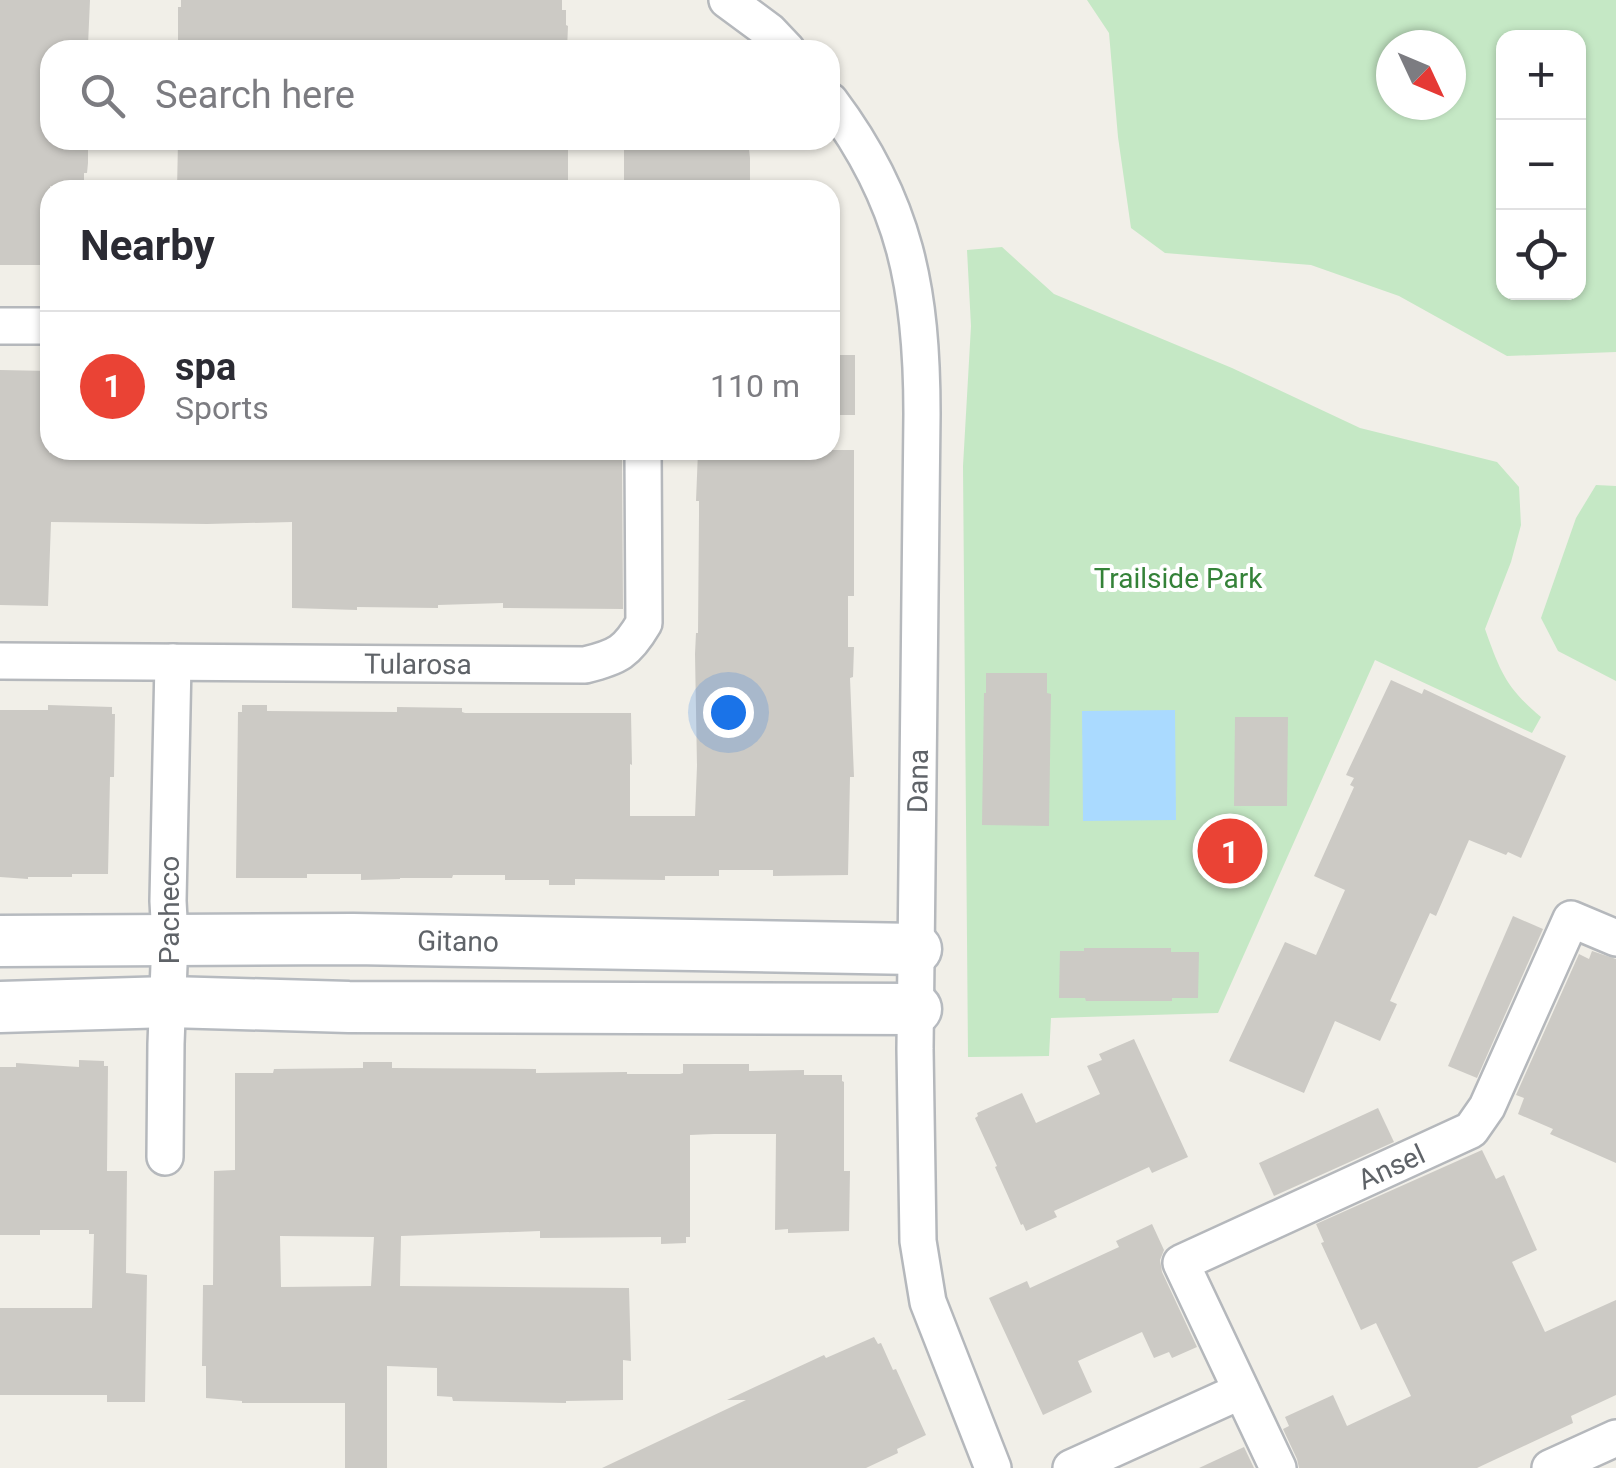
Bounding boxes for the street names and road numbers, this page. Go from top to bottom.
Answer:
street label: Tularosa [364,647,472,681]
street label: Dana [901,749,935,813]
street label: Pacheco [153,856,186,964]
street label: Gitano [417,924,499,958]
street label: Ansel [1353,1137,1430,1196]

